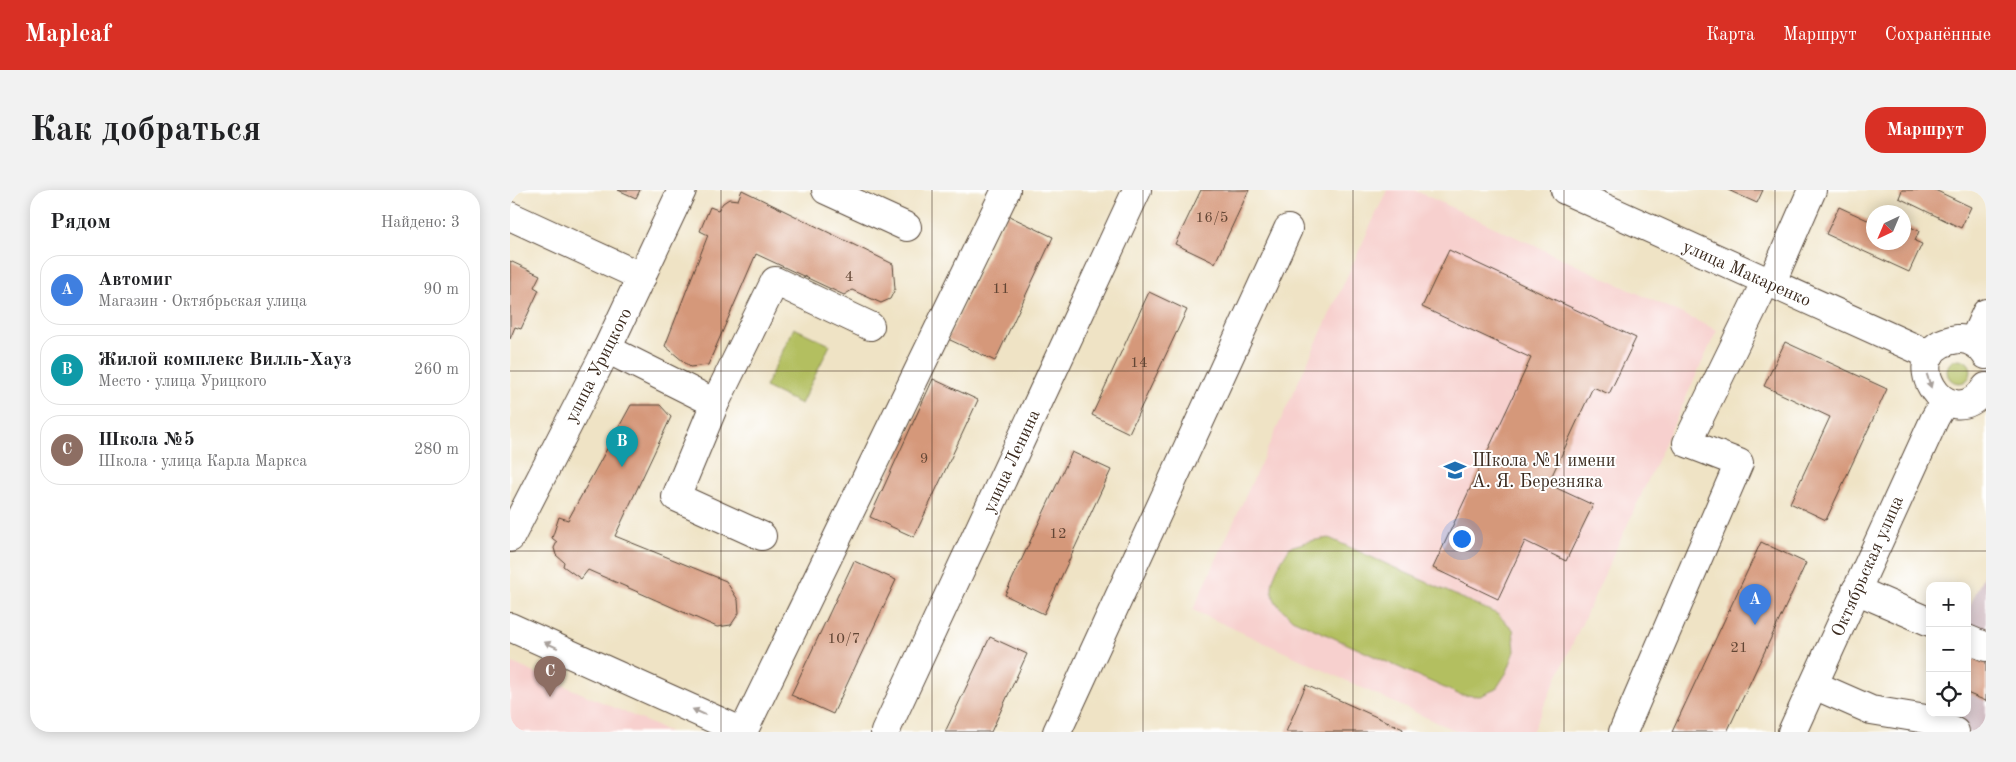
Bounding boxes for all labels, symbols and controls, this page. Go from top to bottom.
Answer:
text: Mapleaf [25,23,111,47]
text: Карта [1706,26,1755,44]
text: Маршрут [1783,26,1857,44]
text: Сохранённые [1885,26,1991,44]
button: Маршрут [1865,107,1986,153]
text: Как добраться [30,113,261,148]
north arrow [1866,205,1911,250]
house number: 16/5 [1196,211,1228,226]
text: Рядом [50,212,111,233]
text: Найдено: 3 [381,215,460,231]
street label: улица Макаренко [1680,238,1814,310]
house number: 4 [845,270,853,285]
text: Автомиг [98,271,172,290]
text: A [61,282,73,298]
text: 90 m [423,282,459,298]
house number: 11 [992,282,1010,297]
text: Магазин · Октябрьская улица [98,294,307,310]
street label: улица Урицкого [562,305,636,426]
text: Жилой комплекс Вилль-Хауз [98,351,351,370]
house number: 14 [1130,356,1148,371]
text: B [61,362,73,378]
text: 260 m [414,362,459,378]
one-way arrow [1926,373,1933,388]
text: Место · улица Урицкого [98,374,267,390]
street label: улица Ленина [980,407,1044,516]
pin: B [606,426,638,467]
text: Школа №5 [98,431,195,450]
text: C [62,442,72,458]
text: 280 m [414,442,459,458]
house number: 9 [920,452,928,467]
place label: Школа №1 имени А. Я. Березняка [1472,452,1615,491]
text: Школа · улица Карла Маркса [98,454,307,470]
school or university icon: Школа №1 имени А. Я. Березняка [1442,457,1468,483]
street label: Октябрьская улица [1829,493,1907,640]
your location [1449,526,1475,552]
house number: 12 [1049,527,1067,542]
map controls [1926,582,1971,717]
button: + [1926,582,1971,627]
pin: A [1739,584,1771,625]
button: − [1926,627,1971,672]
house number: 10/7 [828,632,860,647]
one-way arrow [544,641,558,649]
house number: 21 [1730,641,1748,656]
pin: C [534,656,566,697]
button: locate [1926,672,1971,717]
one-way arrow [692,708,706,716]

